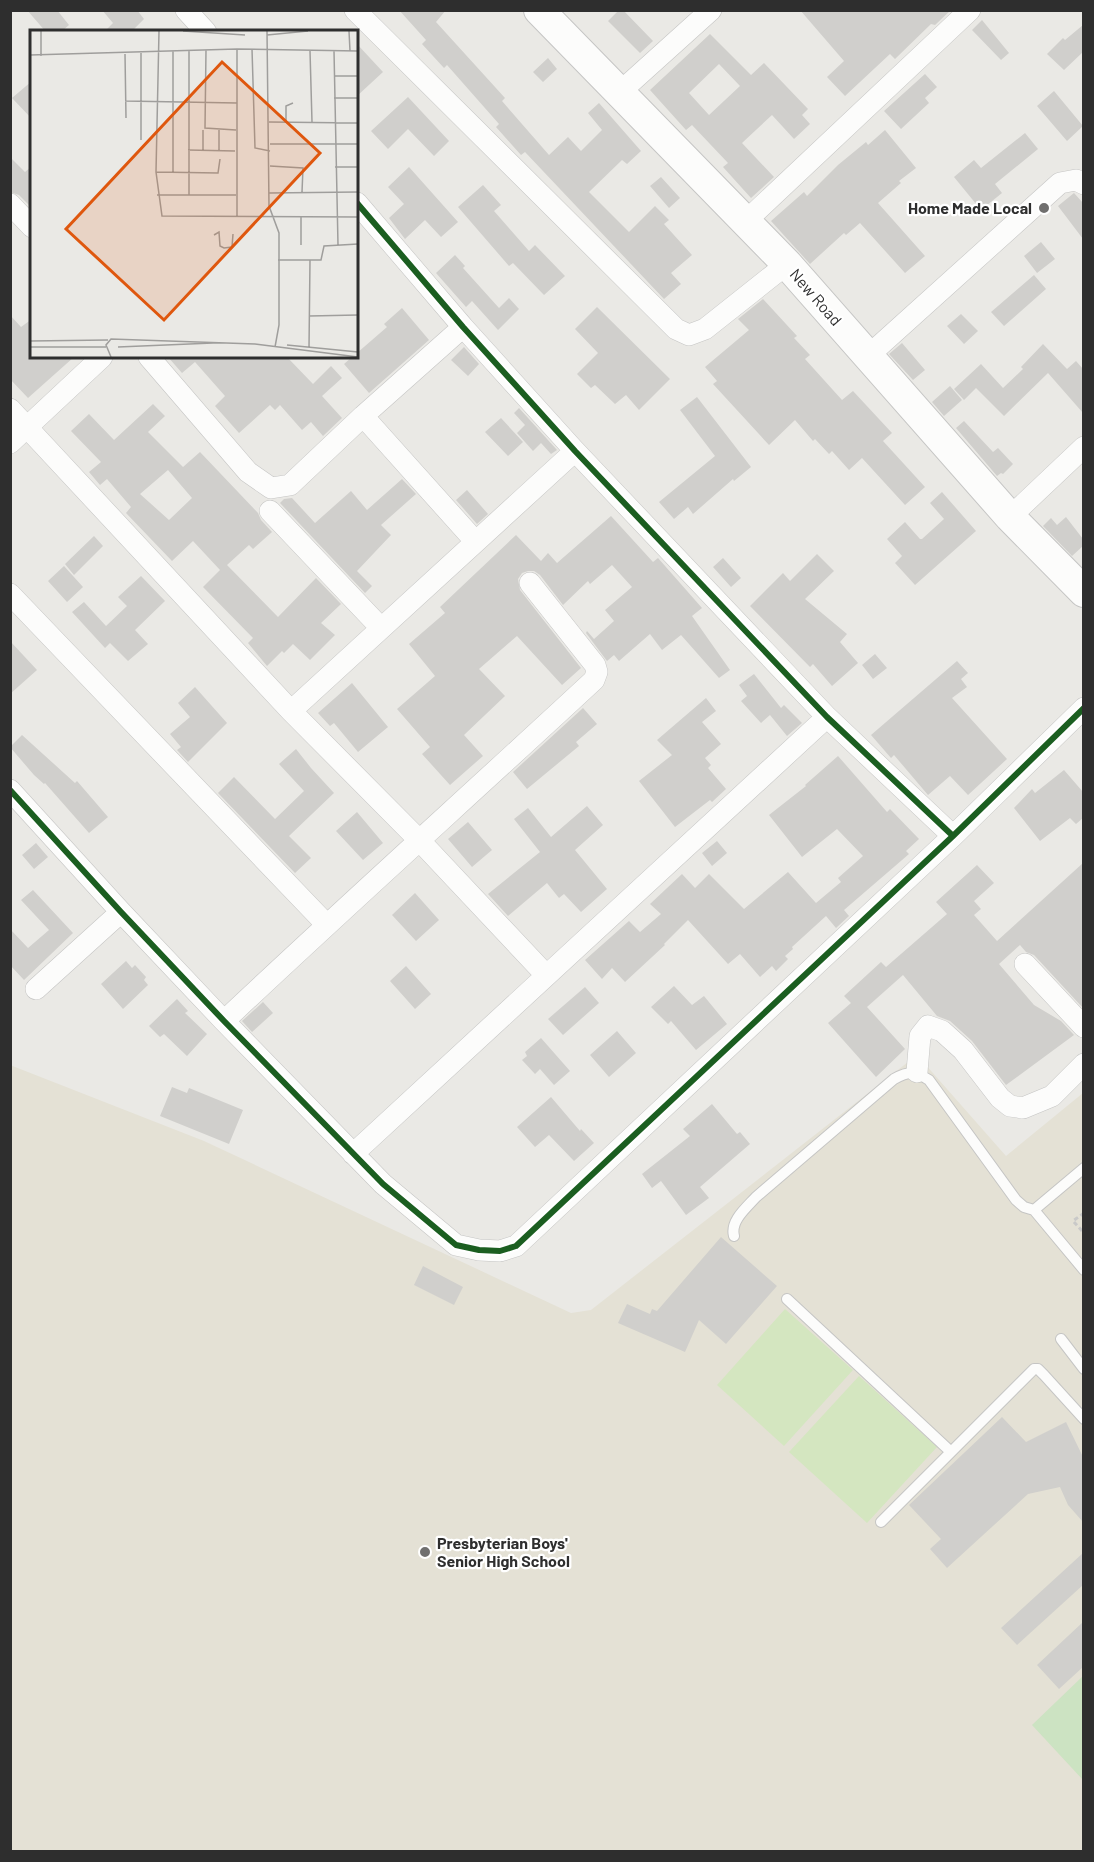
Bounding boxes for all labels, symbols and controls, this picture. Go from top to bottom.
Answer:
inset map [30,30,358,358]
place label: Home Made Local [908,198,1032,217]
marker: Home Made Local [1037,201,1051,215]
street label: New Road [786,264,846,329]
place label: Presbyterian Boys' Senior High School [437,1533,570,1570]
marker: Presbyterian Boys' Senior High School [418,1545,432,1559]

